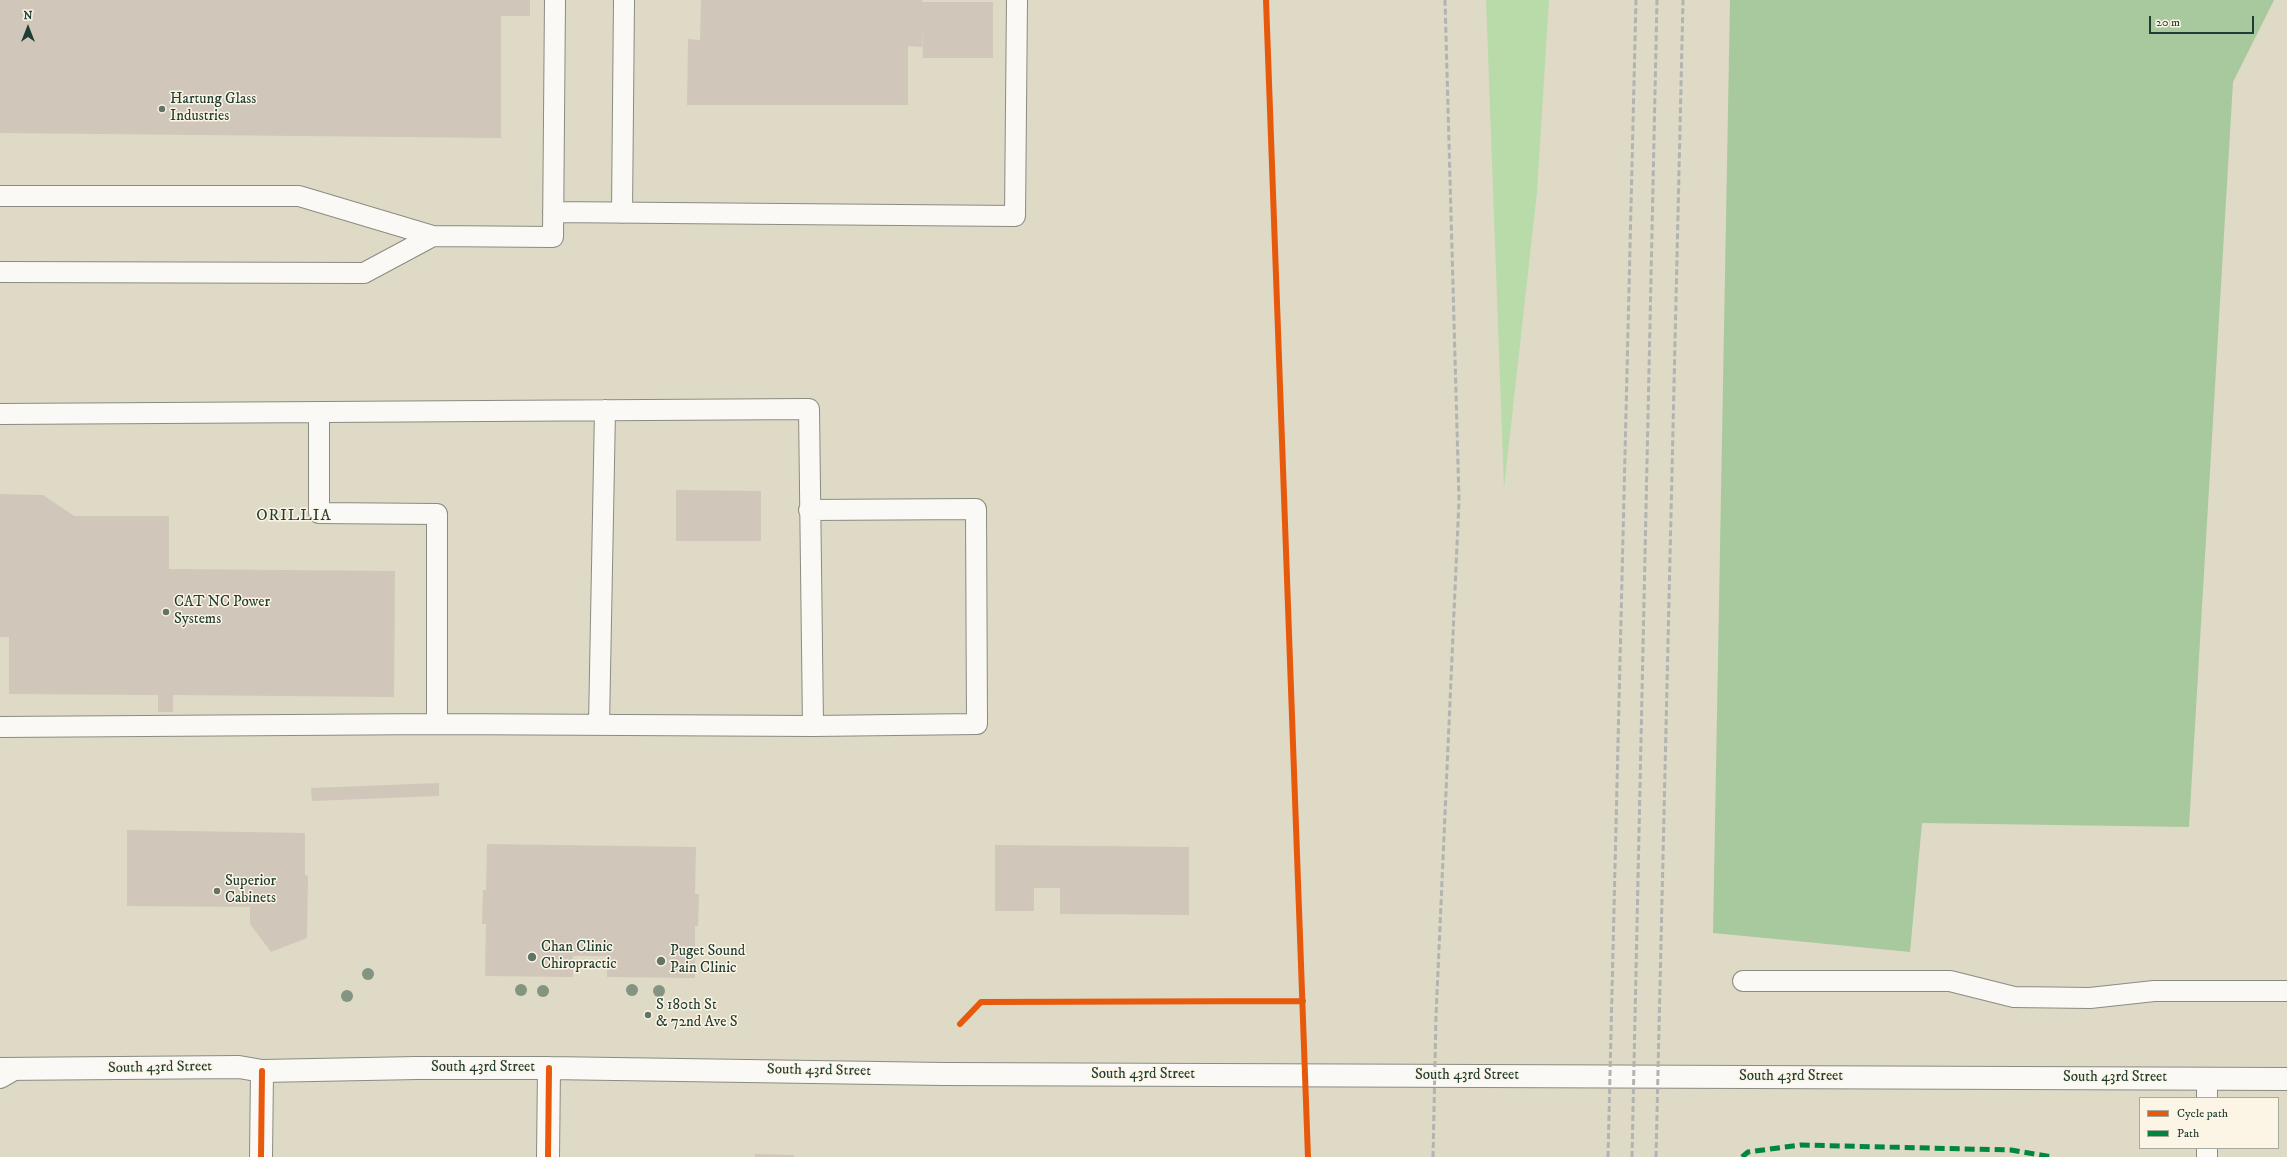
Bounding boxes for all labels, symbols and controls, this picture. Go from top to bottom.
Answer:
north arrow [8,8,48,48]
scale bar [2151,8,2256,34]
text: N [23,9,33,23]
text: 20 m [2156,15,2180,30]
place label: Hartung Glass Industries [170,91,256,126]
marker: Hartung Glass Industries [157,104,167,114]
district label: ORILLIA [256,507,332,527]
place label: CAT NC Power Systems [174,594,270,629]
marker: CAT NC Power Systems [161,607,171,617]
place label: Superior Cabinets [225,873,276,908]
marker: Superior Cabinets [212,886,222,896]
place label: Chan Clinic Chiropractic [541,939,617,974]
place label: Puget Sound Pain Clinic [670,943,745,978]
marker: Chan Clinic Chiropractic [526,951,538,963]
marker: Puget Sound Pain Clinic [655,955,667,967]
place label: S 180th St & 72nd Ave S [656,997,738,1032]
marker: S 180th St & 72nd Ave S [643,1010,653,1020]
street label: South 43rd Street [108,1058,212,1078]
street label: South 43rd Street [431,1059,535,1077]
street label: South 43rd Street [767,1061,871,1081]
street label: South 43rd Street [1091,1066,1195,1084]
street label: South 43rd Street [1415,1067,1519,1085]
street label: South 43rd Street [1739,1068,1843,1086]
street label: South 43rd Street [2063,1069,2167,1087]
legend [2139,1097,2279,1149]
text: Cycle path [2177,1106,2228,1121]
text: Path [2177,1126,2199,1141]

